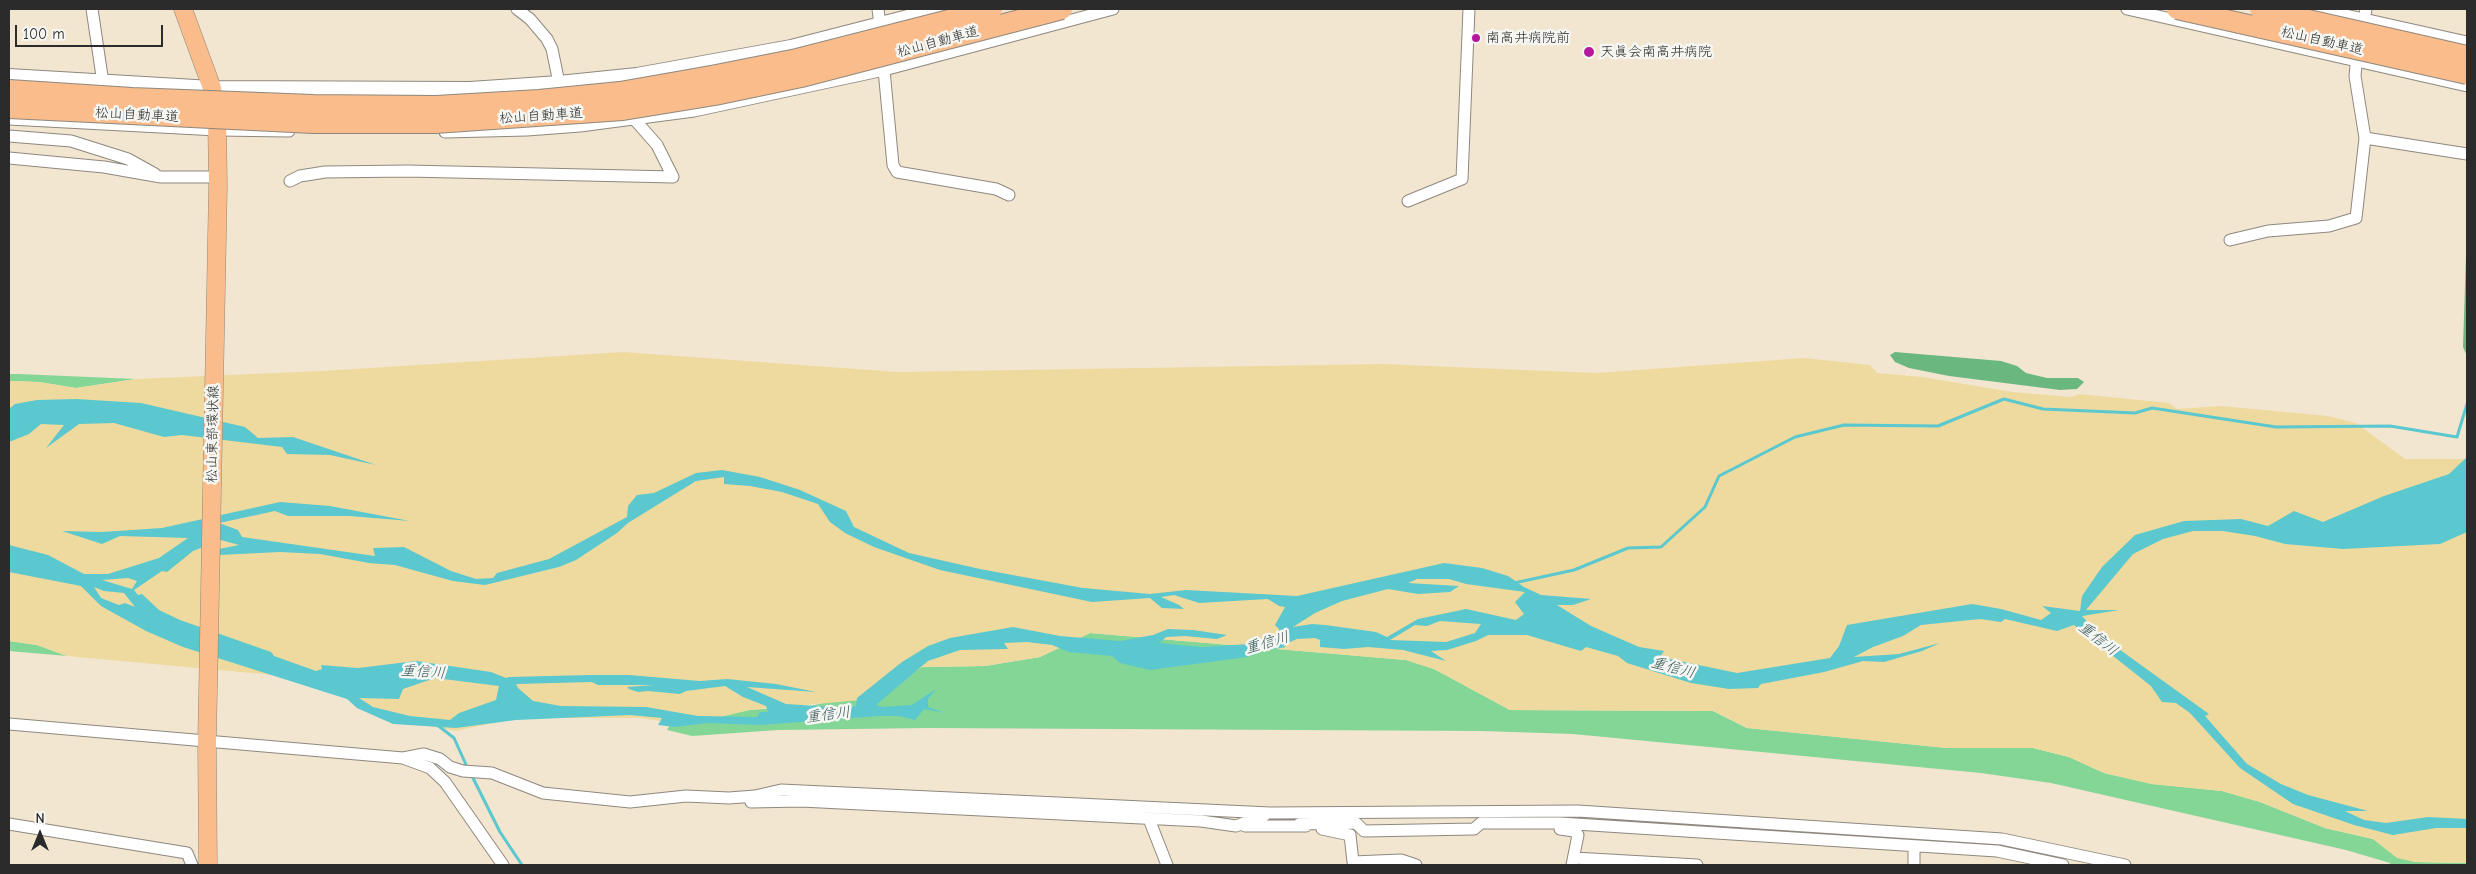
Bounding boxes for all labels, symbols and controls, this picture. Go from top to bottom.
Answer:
scale bar [18,15,165,47]
street label: 松山自動車道 [895,23,981,61]
street label: 松山自動車道 [2279,23,2365,59]
text: 100 m [23,25,65,43]
place label: 南高井病院前 [1486,30,1570,46]
marker: 南高井病院前 [1470,32,1482,44]
place label: 天眞会南高井病院 [1600,44,1712,60]
marker: 天眞会南高井病院 [1582,45,1596,59]
street label: 松山自動車道 [95,104,179,126]
street label: 松山自動車道 [499,105,583,127]
street label: 松山東部環状線 [204,385,222,483]
water label: 重信川 [2075,618,2121,660]
water label: 重信川 [1243,628,1291,658]
water label: 重信川 [1649,653,1697,683]
water label: 重信川 [400,661,446,683]
water label: 重信川 [805,703,851,727]
north arrow [15,809,65,859]
text: N [35,810,45,827]

